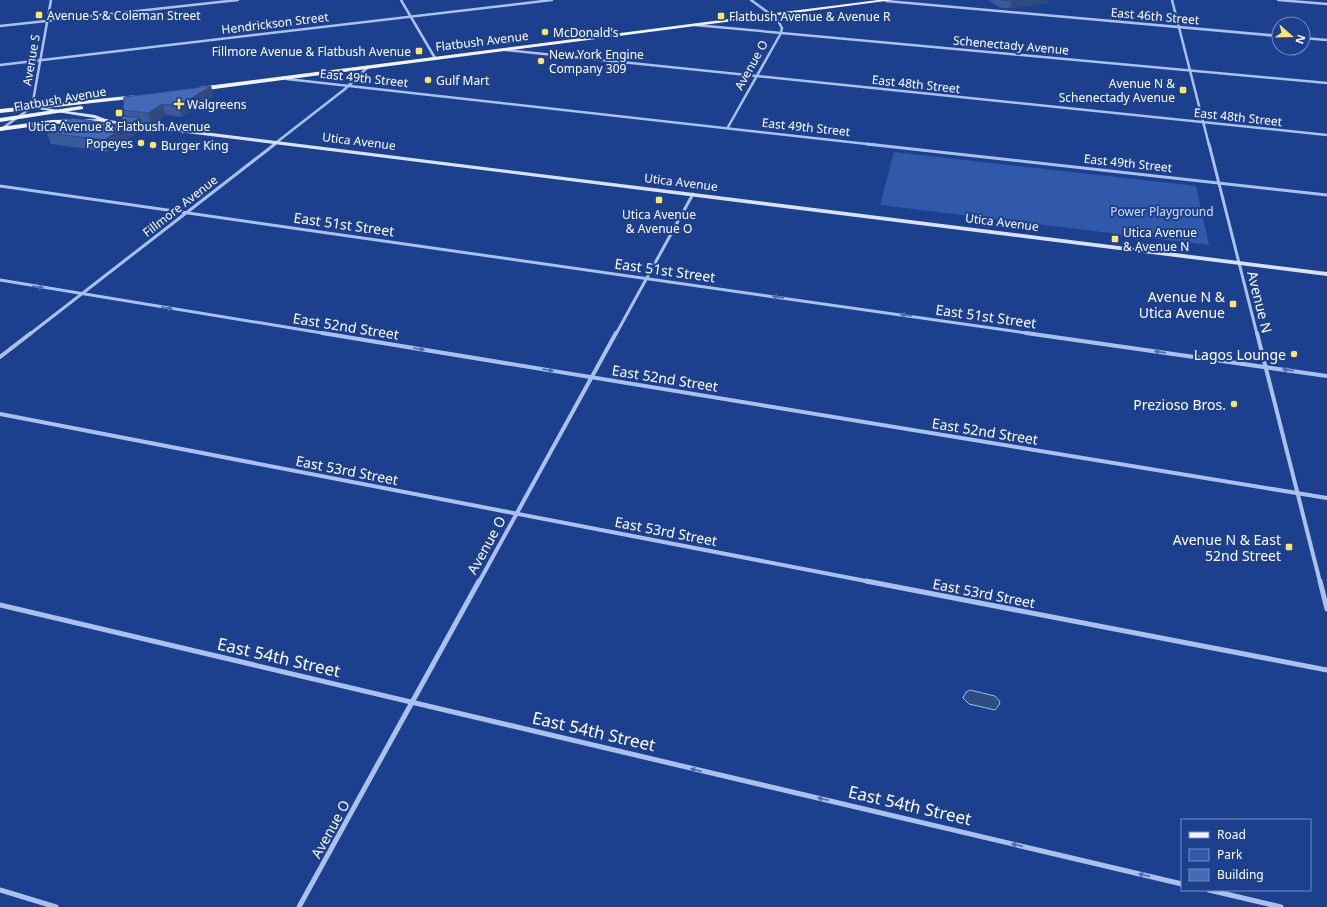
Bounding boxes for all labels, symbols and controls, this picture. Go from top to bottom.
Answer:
street label: East 46th Street [1110,4,1201,28]
place label: Avenue S & Coleman Street [47,7,201,24]
street label: Hendrickson Street [220,8,330,38]
place label: Flatbush Avenue & Avenue R [729,8,891,25]
marker: Avenue S & Coleman Street [34,10,44,20]
marker: Flatbush Avenue & Avenue R [716,11,726,21]
north arrow [1271,16,1311,56]
place label: McDonald's [553,24,619,41]
street label: Flatbush Avenue [435,27,530,55]
marker: McDonald's [540,27,550,37]
street label: Schenectady Avenue [952,31,1070,59]
street label: Avenue S [18,33,44,87]
text: N [1292,33,1309,46]
street label: Avenue O [730,37,772,93]
place label: Fillmore Avenue & Flatbush Avenue [212,43,411,60]
marker: Fillmore Avenue & Flatbush Avenue [414,46,424,56]
place label: New York Engine Company 309 [549,46,644,77]
marker: New York Engine Company 309 [536,56,546,66]
street label: East 49th Street [319,65,410,91]
street label: East 48th Street [871,71,962,97]
place label: Gulf Mart [436,72,490,89]
marker: Gulf Mart [423,75,433,85]
place label: Avenue N & Schenectady Avenue [1059,75,1175,106]
street label: Flatbush Avenue [12,82,108,115]
marker: Avenue N & Schenectady Avenue [1178,85,1188,95]
place label: Walgreens [187,96,247,113]
marker: Walgreens [174,99,184,109]
street label: East 48th Street [1193,104,1284,130]
marker: Utica Avenue & Flatbush Avenue [114,108,124,118]
street label: East 49th Street [761,114,852,140]
place label: Utica Avenue & Flatbush Avenue [28,118,211,135]
street label: Utica Avenue [321,128,397,154]
place label: Popeyes [86,135,133,152]
place label: Burger King [161,137,229,154]
marker: Popeyes [136,138,146,148]
marker: Burger King [148,140,158,150]
street label: East 49th Street [1083,150,1174,176]
street label: Utica Avenue [643,169,719,195]
street label: Fillmore Avenue [139,171,221,241]
marker: Utica Avenue & Avenue O [654,195,664,205]
park label: Power Playground [1110,203,1214,220]
place label: Utica Avenue & Avenue O [622,206,696,237]
street label: East 51st Street [292,208,396,240]
street label: Utica Avenue [964,209,1040,235]
place label: Utica Avenue & Avenue N [1123,224,1197,255]
marker: Utica Avenue & Avenue N [1110,234,1120,244]
street label: East 51st Street [613,254,717,286]
street label: Avenue N [1243,269,1277,335]
one-way arrow [32,284,45,290]
place label: Avenue N & Utica Avenue [1139,287,1226,322]
one-way arrow [772,294,784,300]
marker: Avenue N & Utica Avenue [1228,299,1238,309]
street label: East 51st Street [934,300,1038,332]
one-way arrow [161,305,173,311]
street label: East 52nd Street [292,308,400,344]
one-way arrow [900,312,912,318]
place label: Lagos Lounge [1194,345,1286,364]
one-way arrow [413,346,426,352]
one-way arrow [1154,349,1166,355]
marker: Lagos Lounge [1289,349,1299,359]
street label: East 52nd Street [611,360,719,396]
one-way arrow [542,367,554,373]
one-way arrow [1282,367,1294,373]
place label: Prezioso Bros. [1133,395,1226,414]
marker: Prezioso Bros. [1229,399,1239,409]
street label: East 52nd Street [931,413,1039,449]
street label: East 53rd Street [294,451,400,489]
street label: Avenue O [462,512,510,577]
street label: East 53rd Street [613,512,719,550]
place label: Avenue N & East 52nd Street [1173,530,1281,565]
marker: Avenue N & East 52nd Street [1284,542,1294,552]
street label: East 53rd Street [931,574,1037,612]
street label: East 54th Street [215,632,343,682]
street label: East 54th Street [530,706,658,756]
one-way arrow [690,766,702,772]
street label: East 54th Street [846,780,974,830]
street label: Avenue O [306,796,354,861]
one-way arrow [817,796,829,802]
legend [1181,819,1311,891]
text: Road [1217,826,1246,843]
one-way arrow [1011,842,1023,848]
text: Park [1217,846,1243,863]
text: Building [1217,866,1264,883]
one-way arrow [1138,871,1150,877]

